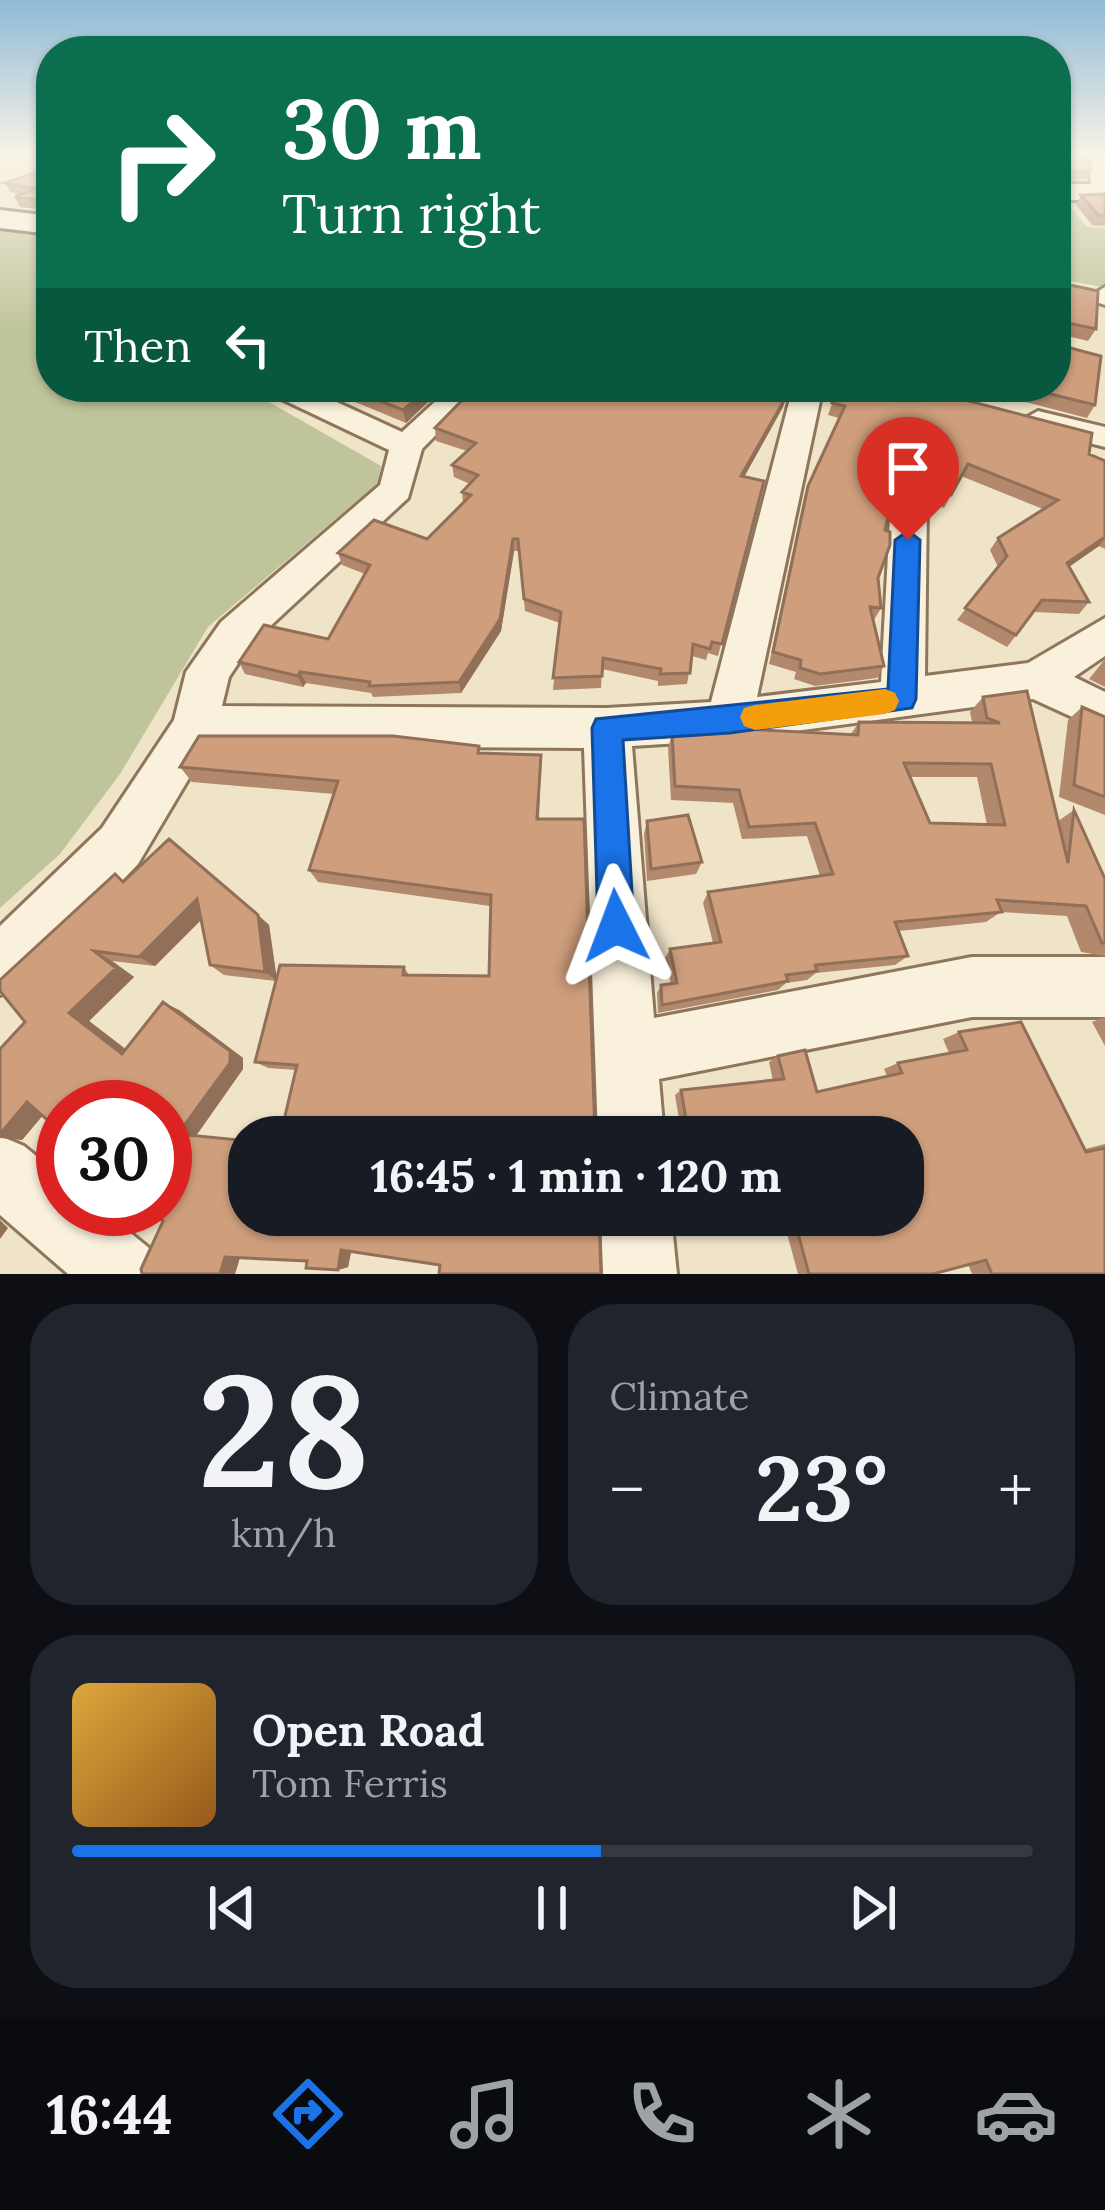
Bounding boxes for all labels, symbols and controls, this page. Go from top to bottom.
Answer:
text: 30 m [282,74,482,182]
icon: right [84,84,240,240]
text: Turn right [282,179,541,248]
icon: left [215,312,281,378]
text: Then [84,317,191,374]
pin [857,417,959,540]
icon: arrive [875,435,941,501]
position arrow [553,863,679,989]
speed limit sign: 30 [36,1080,192,1236]
text: 16:45 · 1 min · 120 m [370,1147,782,1204]
text: 28 [198,1330,370,1530]
text: Climate [610,1371,749,1421]
text: 23° [755,1430,888,1546]
text: − [610,1447,644,1531]
text: + [998,1447,1033,1531]
text: km/h [231,1508,336,1558]
text: Open Road [252,1701,485,1758]
text: Tom Ferris [252,1758,448,1808]
icon: previous [199,1875,265,1941]
icon: pause [519,1875,585,1941]
icon: next [840,1875,906,1941]
icon: directions [266,2072,350,2156]
icon: music [443,2072,527,2156]
icon: phone [620,2072,704,2156]
icon: climate [797,2072,881,2156]
icon: car [974,2072,1058,2156]
text: 16:44 [47,2080,173,2149]

